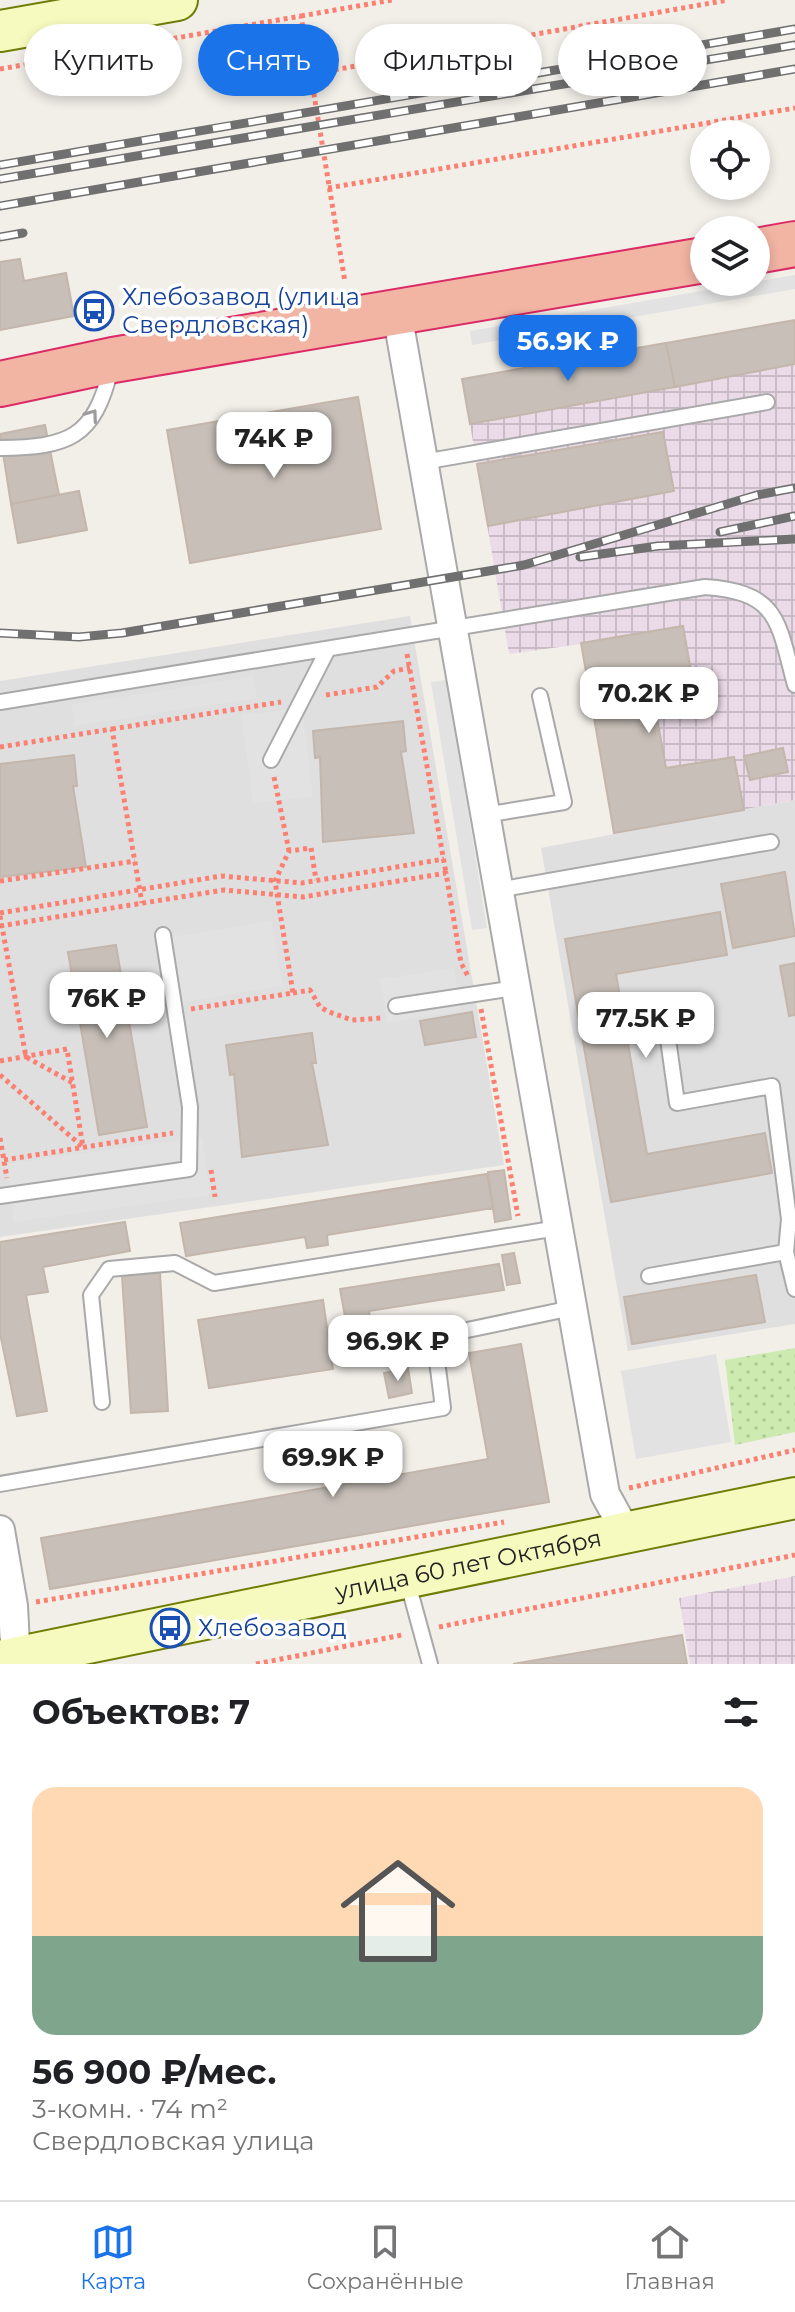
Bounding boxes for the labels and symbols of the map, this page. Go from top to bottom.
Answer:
place label: Хлебозавод (улица Свердловская) [122,282,360,339]
bus stop icon: Хлебозавод (улица Свердловская) [73,290,115,332]
pin: 56.9K ₽ [494,315,642,383]
one-way arrow [82,410,97,424]
pin: 74K ₽ [218,412,330,480]
pin: 70.2K ₽ [575,667,723,735]
pin: 76K ₽ [51,972,163,1040]
pin: 77.5K ₽ [572,992,720,1060]
pin: 96.9K ₽ [324,1315,472,1383]
pin: 69.9K ₽ [259,1431,407,1499]
street label: улица 60 лет Октября [331,1523,604,1606]
bus stop icon: Хлебозавод [149,1607,191,1649]
place label: Хлебозавод [198,1613,347,1642]

